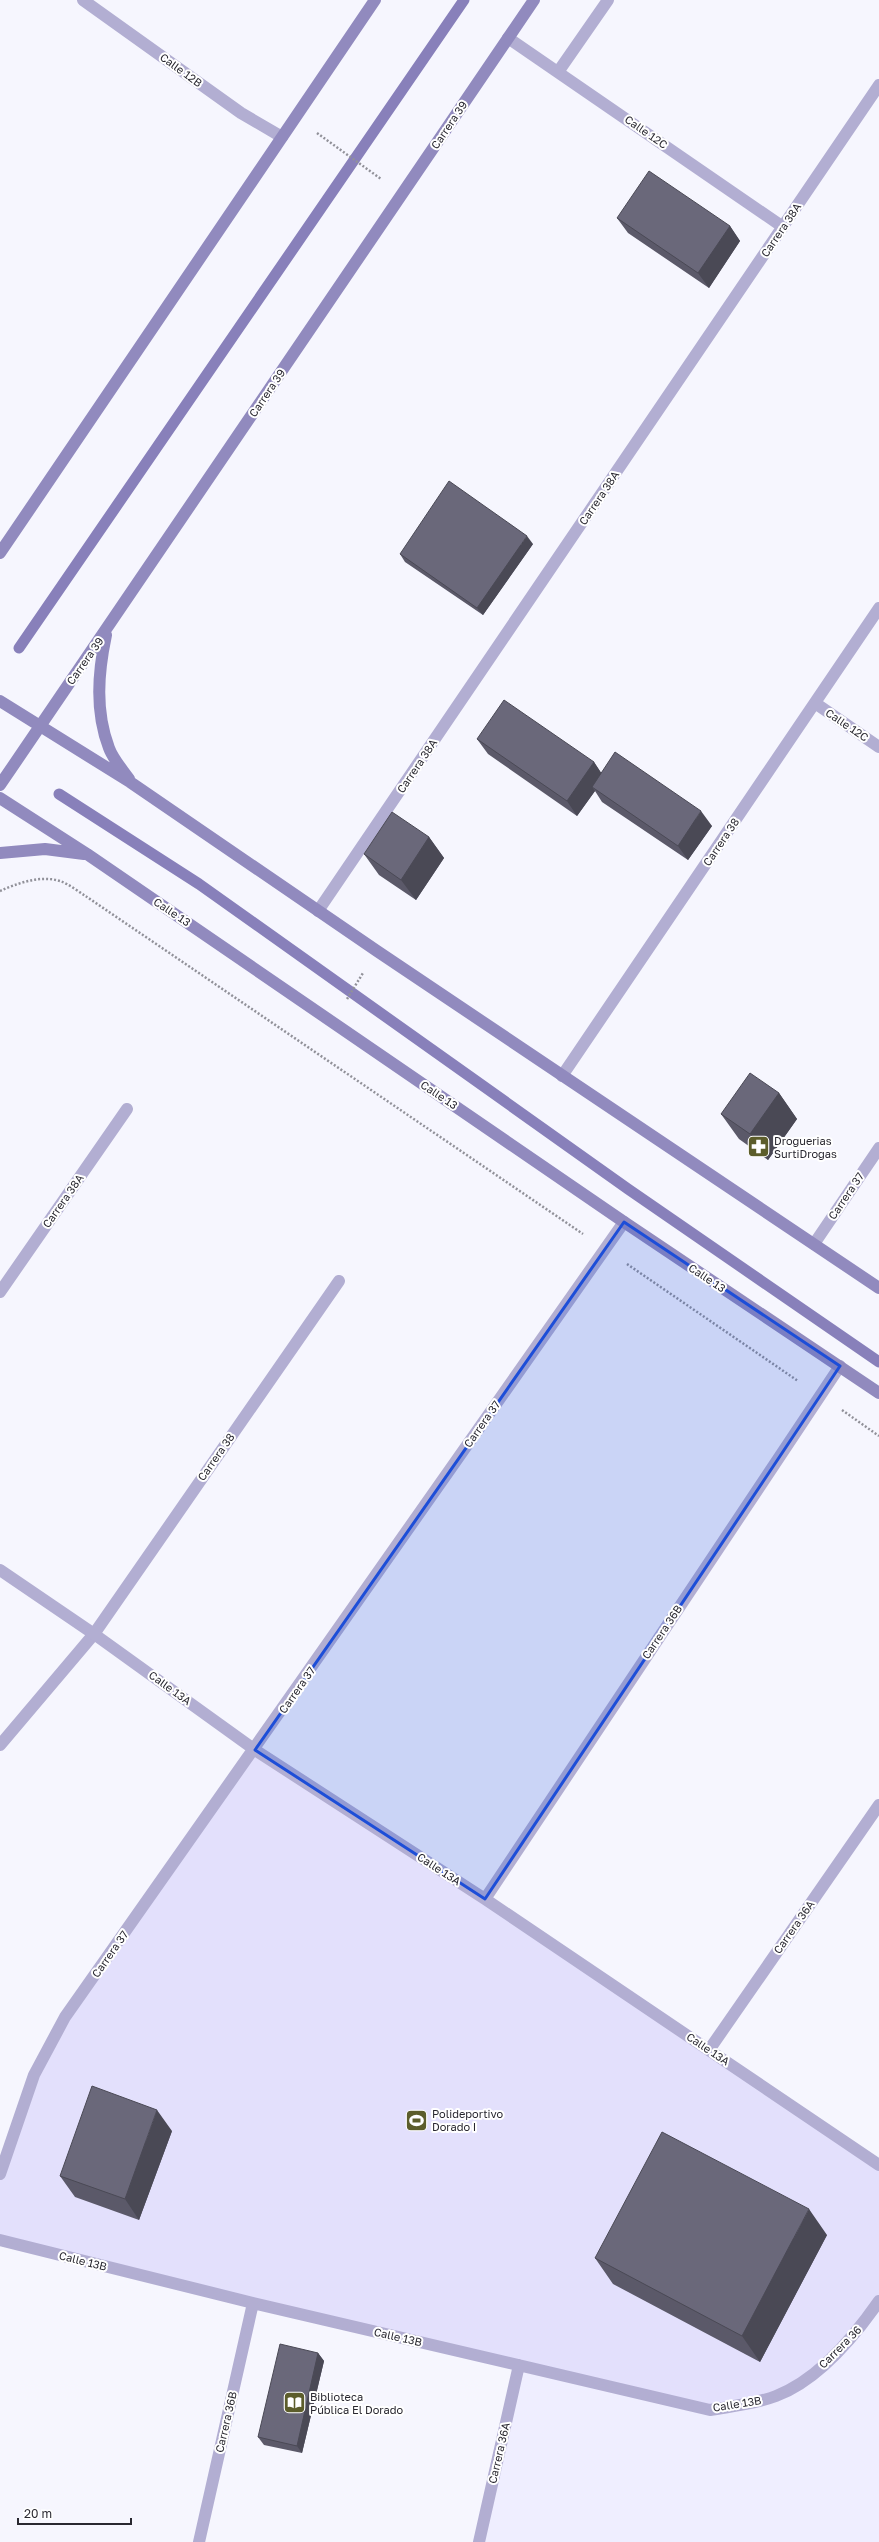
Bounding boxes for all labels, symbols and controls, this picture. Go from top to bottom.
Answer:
street label: Calle 12B [158,50,205,89]
street label: Carrera 39 [428,98,469,151]
street label: Calle 12C [623,112,670,151]
street label: Carrera 38A [758,200,804,259]
street label: Carrera 39 [246,366,287,419]
street label: Carrera 38A [576,468,622,527]
street label: Carrera 39 [64,635,106,687]
street label: Calle 12C [823,706,871,744]
street label: Carrera 38A [394,736,440,795]
street label: Carrera 38 [700,815,741,868]
street label: Calle 13 [151,895,193,929]
street label: Calle 13 [418,1078,460,1112]
pharmacy icon: Droguerias SurtiDrogas [745,1134,771,1160]
place label: Droguerias SurtiDrogas [774,1134,837,1160]
street label: Carrera 37 [825,1170,866,1222]
street label: Carrera 38A [39,1171,86,1230]
street label: Calle 13 [686,1261,728,1295]
street label: Carrera 37 [461,1398,502,1450]
street label: Carrera 38 [195,1430,237,1483]
street label: Carrera 36B [639,1602,684,1661]
street label: Carrera 37 [276,1664,317,1716]
street label: Calle 13A [147,1668,194,1708]
street label: Calle 13A [415,1850,464,1888]
street label: Carrera 36A [770,1897,817,1956]
street label: Carrera 37 [89,1928,130,1980]
street label: Calle 13A [684,2030,733,2068]
sports icon: Polideportivo Dorado I [403,2107,429,2133]
place label: Polideportivo Dorado I [432,2107,503,2133]
street label: Calle 13B [58,2248,108,2273]
street label: Carrera 36 [816,2322,864,2371]
street label: Calle 13B [373,2325,423,2348]
street label: Carrera 36B [212,2390,239,2454]
library icon: Biblioteca Pública El Dorado [281,2390,307,2416]
place label: Biblioteca Pública El Dorado [310,2390,403,2416]
street label: Calle 13B [712,2393,762,2414]
street label: Carrera 36A [485,2421,512,2485]
scale bar [18,2500,131,2526]
text: 20 m [24,2506,52,2521]

